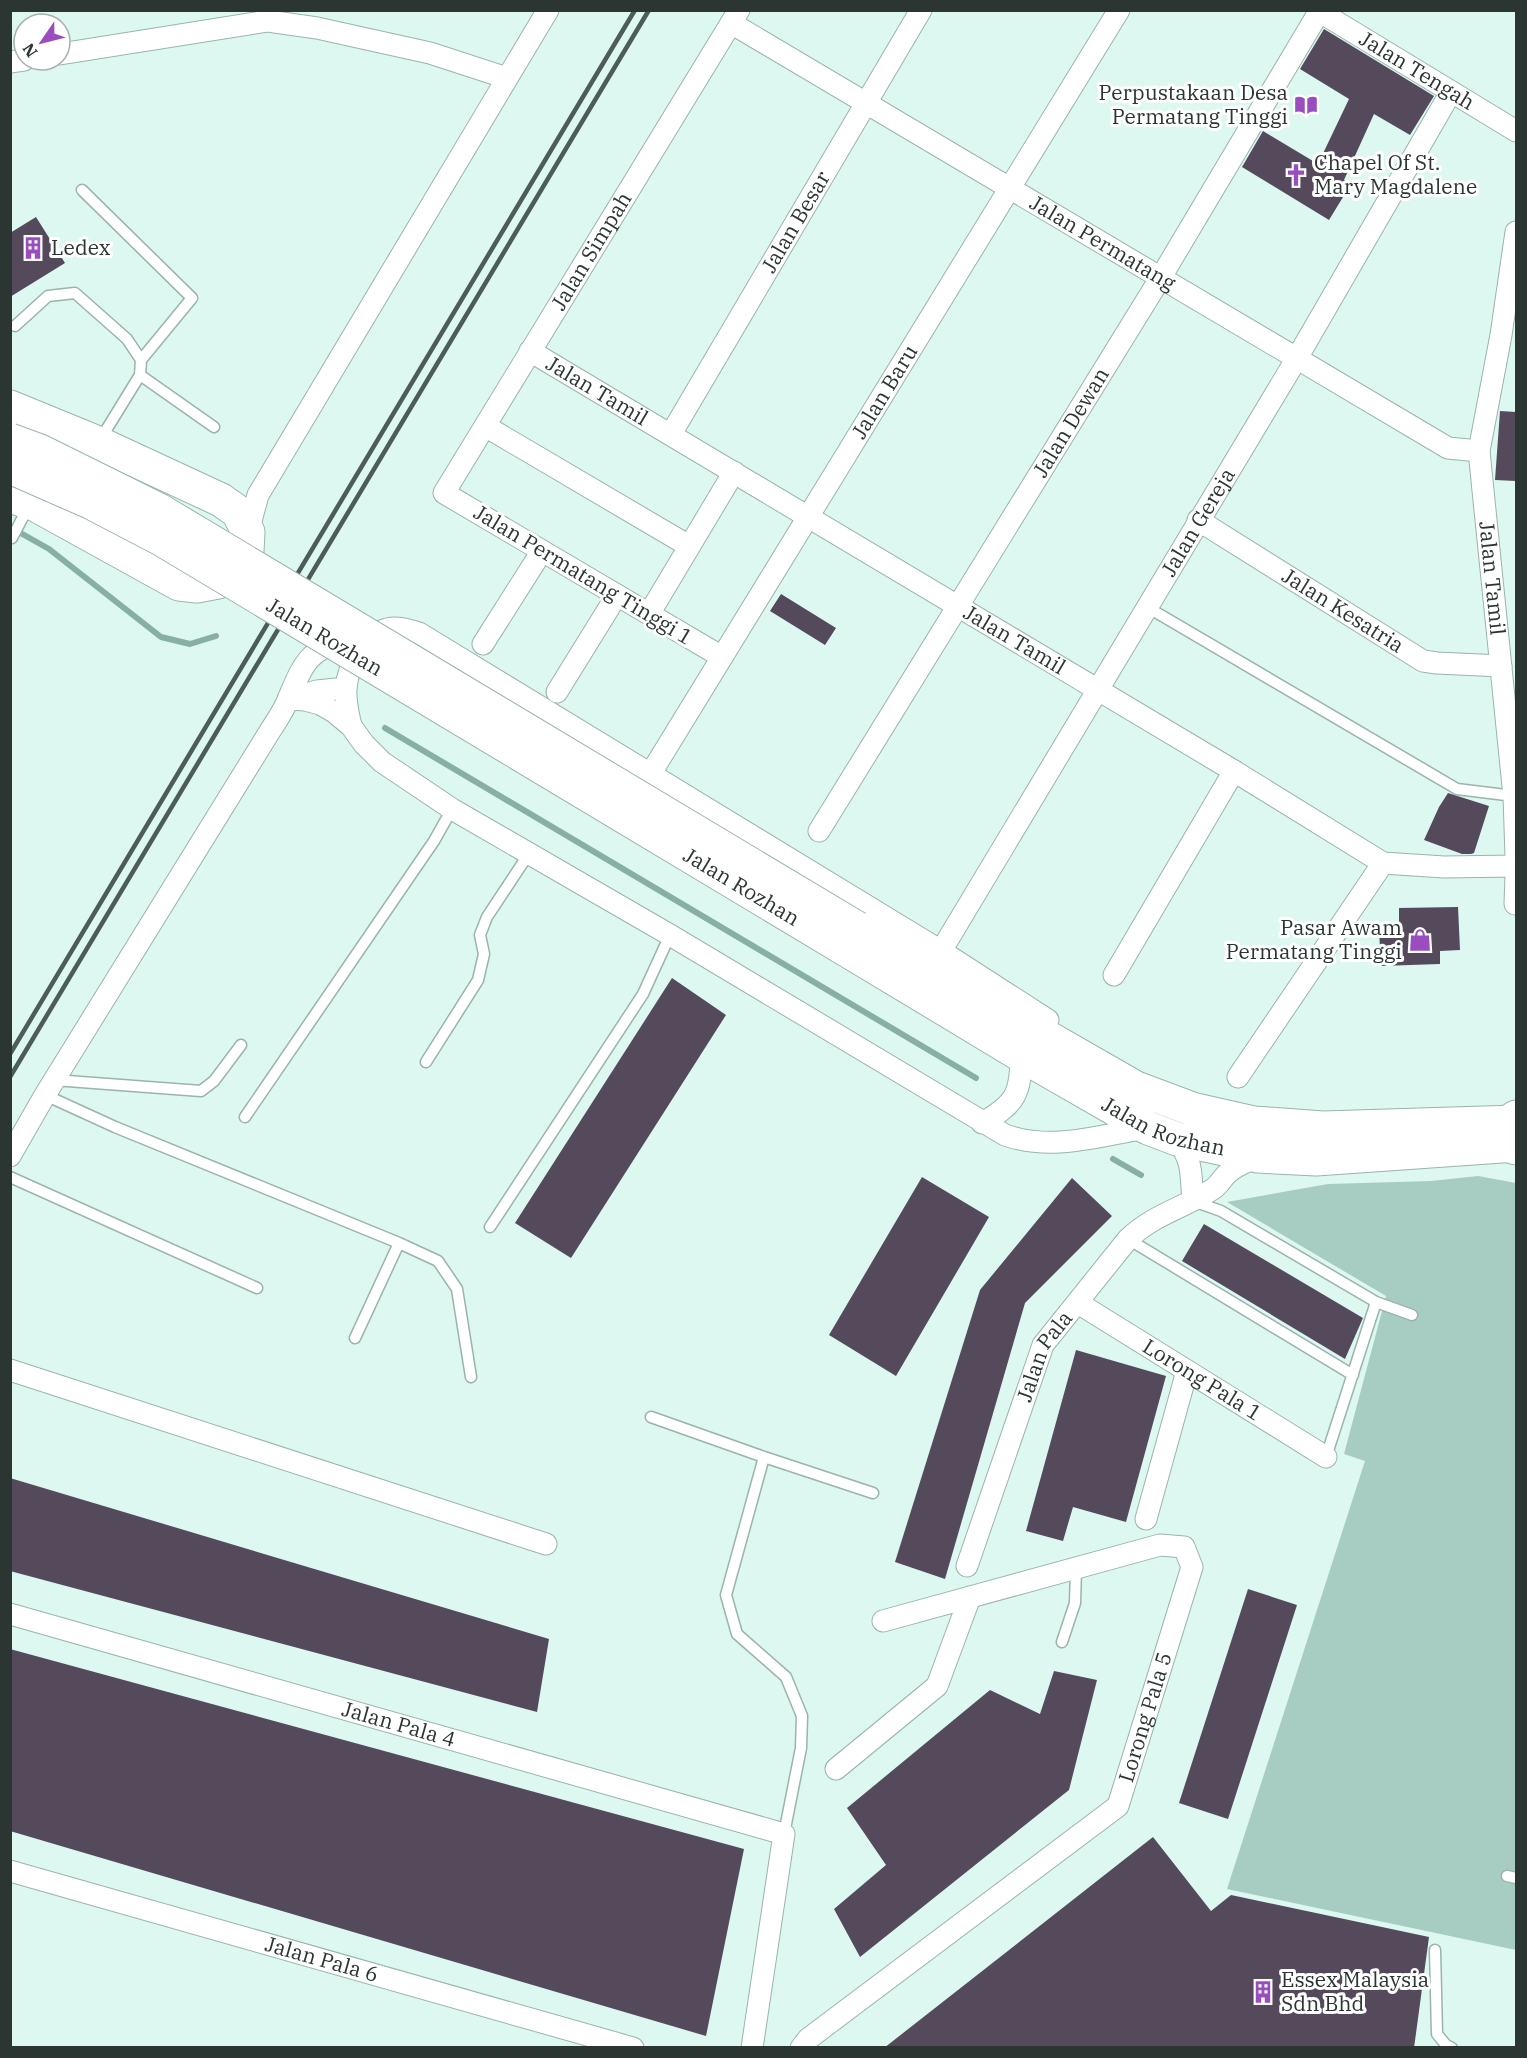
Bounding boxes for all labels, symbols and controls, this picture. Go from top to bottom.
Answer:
north arrow [12,12,72,72]
street label: Jalan Tengah [1354,24,1480,116]
text: N [18,40,42,62]
place label: Perpustakaan Desa Permatang Tinggi [1099,78,1288,130]
library icon: Perpustakaan Desa Permatang Tinggi [1293,92,1319,118]
place label: Chapel Of St. Mary Magdalene [1314,148,1477,200]
church icon: Chapel Of St. Mary Magdalene [1283,162,1309,188]
street label: Jalan Besar [754,165,836,278]
street label: Jalan Simpah [544,186,638,315]
street label: Jalan Permatang [1025,188,1182,297]
place label: Ledex [51,233,111,261]
building icon: Ledex [20,235,46,261]
street label: Jalan Baru [844,339,923,444]
street label: Jalan Tamil [541,349,654,431]
street label: Jalan Dewan [1026,362,1115,482]
street label: Jalan Gereja [1154,462,1241,581]
street label: Jalan Permatang Tinggi 1 [469,498,698,651]
street label: Jalan Tamil [1473,520,1513,636]
street label: Jalan Kesatria [1277,561,1410,659]
street label: Jalan Rozhan [262,590,388,682]
street label: Jalan Tamil [959,598,1071,680]
street label: Jalan Rozhan [678,840,805,932]
place label: Pasar Awam Permatang Tinggi [1226,913,1402,965]
shop icon: Pasar Awam Permatang Tinggi [1407,927,1433,953]
street label: Jalan Rozhan [1097,1089,1228,1162]
street label: Jalan Pala [1010,1305,1078,1405]
street label: Lorong Pala 1 [1138,1332,1267,1427]
street label: Lorong Pala 5 [1111,1649,1178,1786]
street label: Jalan Pala 4 [339,1694,459,1753]
street label: Jalan Pala 6 [262,1929,382,1988]
place label: Essex Malaysia Sdn Bhd [1281,1965,1429,2017]
building icon: Essex Malaysia Sdn Bhd [1250,1979,1276,2005]

